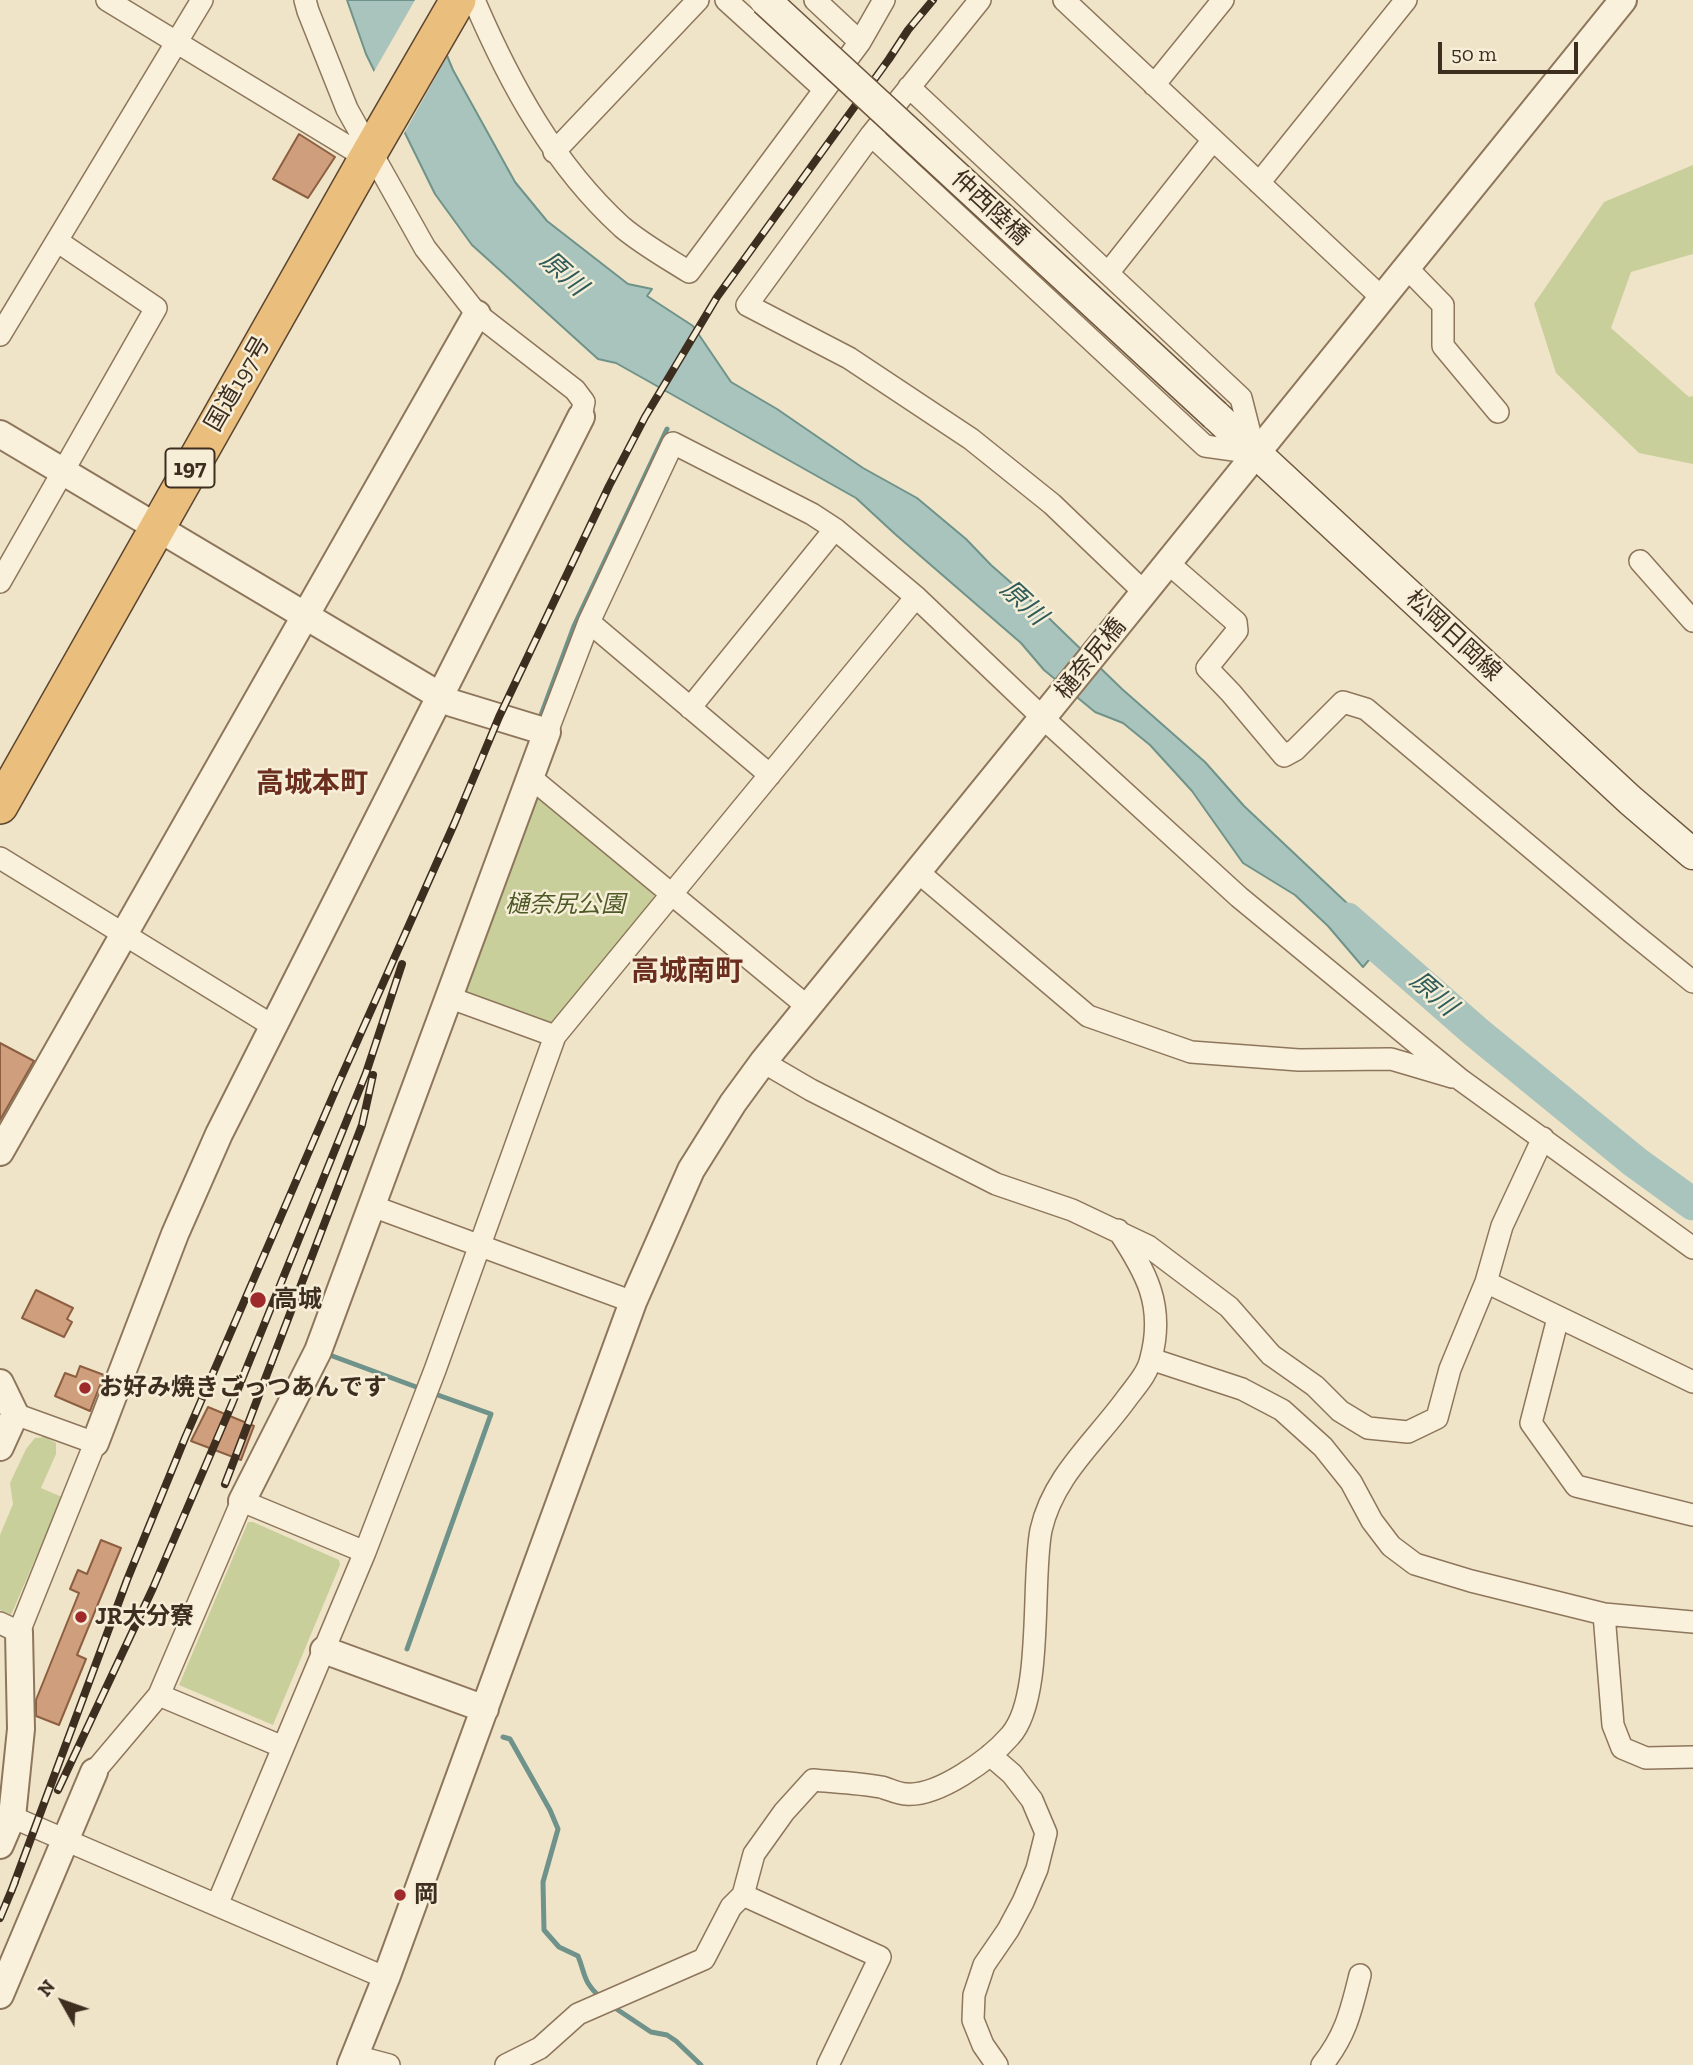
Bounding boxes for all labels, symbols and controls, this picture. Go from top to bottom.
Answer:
scale bar [1441,28,1581,72]
text: 50 m [1451,41,1497,66]
street label: 仲西陸橋 [945,165,1035,251]
water label: 原川 [533,245,593,303]
street label: 国道197号 [199,331,277,437]
road number: 197 [166,448,214,488]
water label: 原川 [993,574,1053,632]
street label: 松岡日岡線 [1399,585,1507,687]
street label: 樋奈尻橋 [1050,613,1132,705]
district label: 高城本町 [256,767,368,801]
park label: 樋奈尻公園 [505,891,625,919]
district label: 高城南町 [631,955,743,989]
water label: 原川 [1403,965,1463,1023]
place label: 高城 [274,1286,322,1314]
marker: 高城 [248,1290,268,1310]
place label: お好み焼きごっつあんです [99,1374,387,1402]
marker: お好み焼きごっつあんです [77,1380,93,1396]
place label: JR大分寮 [95,1603,194,1631]
marker: JR大分寮 [73,1609,89,1625]
place label: 岡 [414,1881,438,1909]
marker: 岡 [392,1887,408,1903]
north arrow [28,1967,98,2037]
text: N [33,1975,60,2001]

